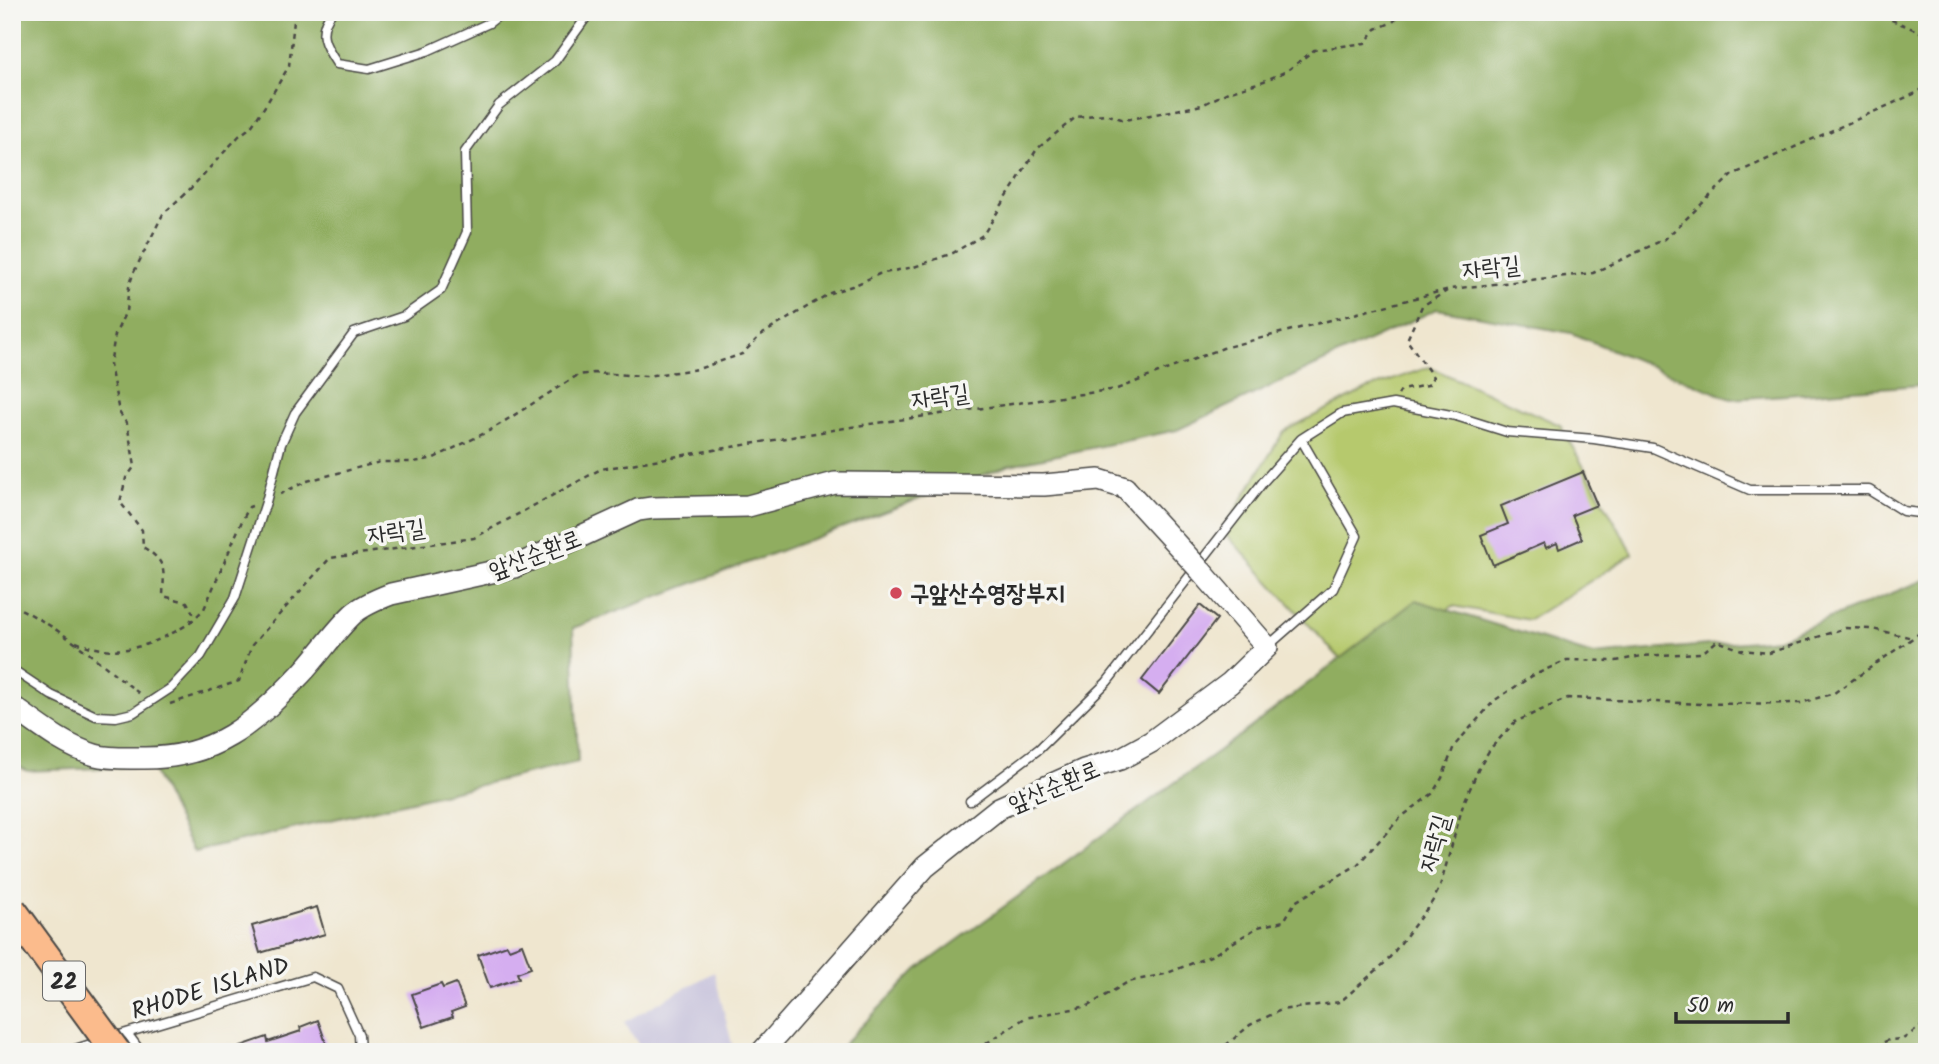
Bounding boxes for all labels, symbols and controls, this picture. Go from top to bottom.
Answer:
street label: 자락길 [1460,246,1522,291]
street label: 자락길 [909,374,972,421]
street label: 자락길 [365,509,428,556]
street label: 앞산순환로 [483,520,588,591]
place label: 구앞산수영장부지 [910,575,1065,614]
marker: 구앞산수영장부지 [888,585,904,601]
street label: 앞산순환로 [1003,751,1107,824]
street label: 자락길 [1409,810,1462,877]
street label: RHODE ISLAND [127,947,294,1032]
road number: 22 [43,962,85,1000]
scale bar [1676,980,1788,1024]
text: 50 m [1687,990,1734,1023]

